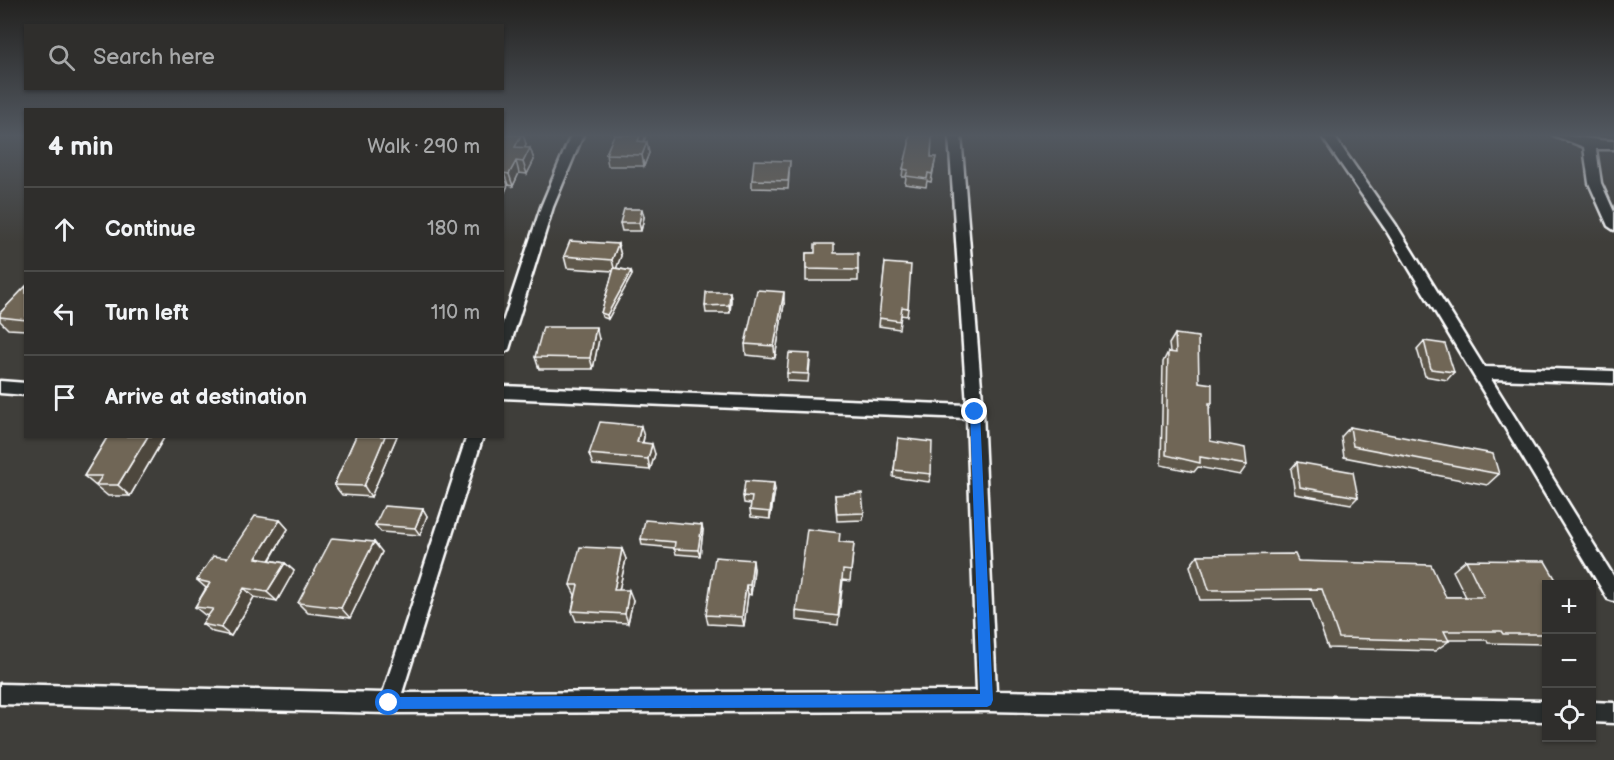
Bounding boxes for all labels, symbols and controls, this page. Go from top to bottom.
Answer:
search box [24,24,504,90]
icon: search [45,41,78,74]
text: Search here [93,44,215,71]
text: 4 min [48,132,113,163]
text: Walk · 290 m [367,135,480,159]
icon: ahead [48,213,81,246]
text: Continue [105,216,195,243]
text: 180 m [427,217,480,241]
icon: left [48,297,81,330]
text: Turn left [105,300,189,327]
text: 110 m [431,301,480,325]
icon: arrive [48,381,81,414]
text: Arrive at destination [105,384,307,411]
route end [961,398,987,424]
map controls [1542,580,1596,742]
button: + [1542,580,1596,634]
button: − [1542,634,1596,688]
button: locate [1542,688,1596,742]
route start [375,689,401,715]

